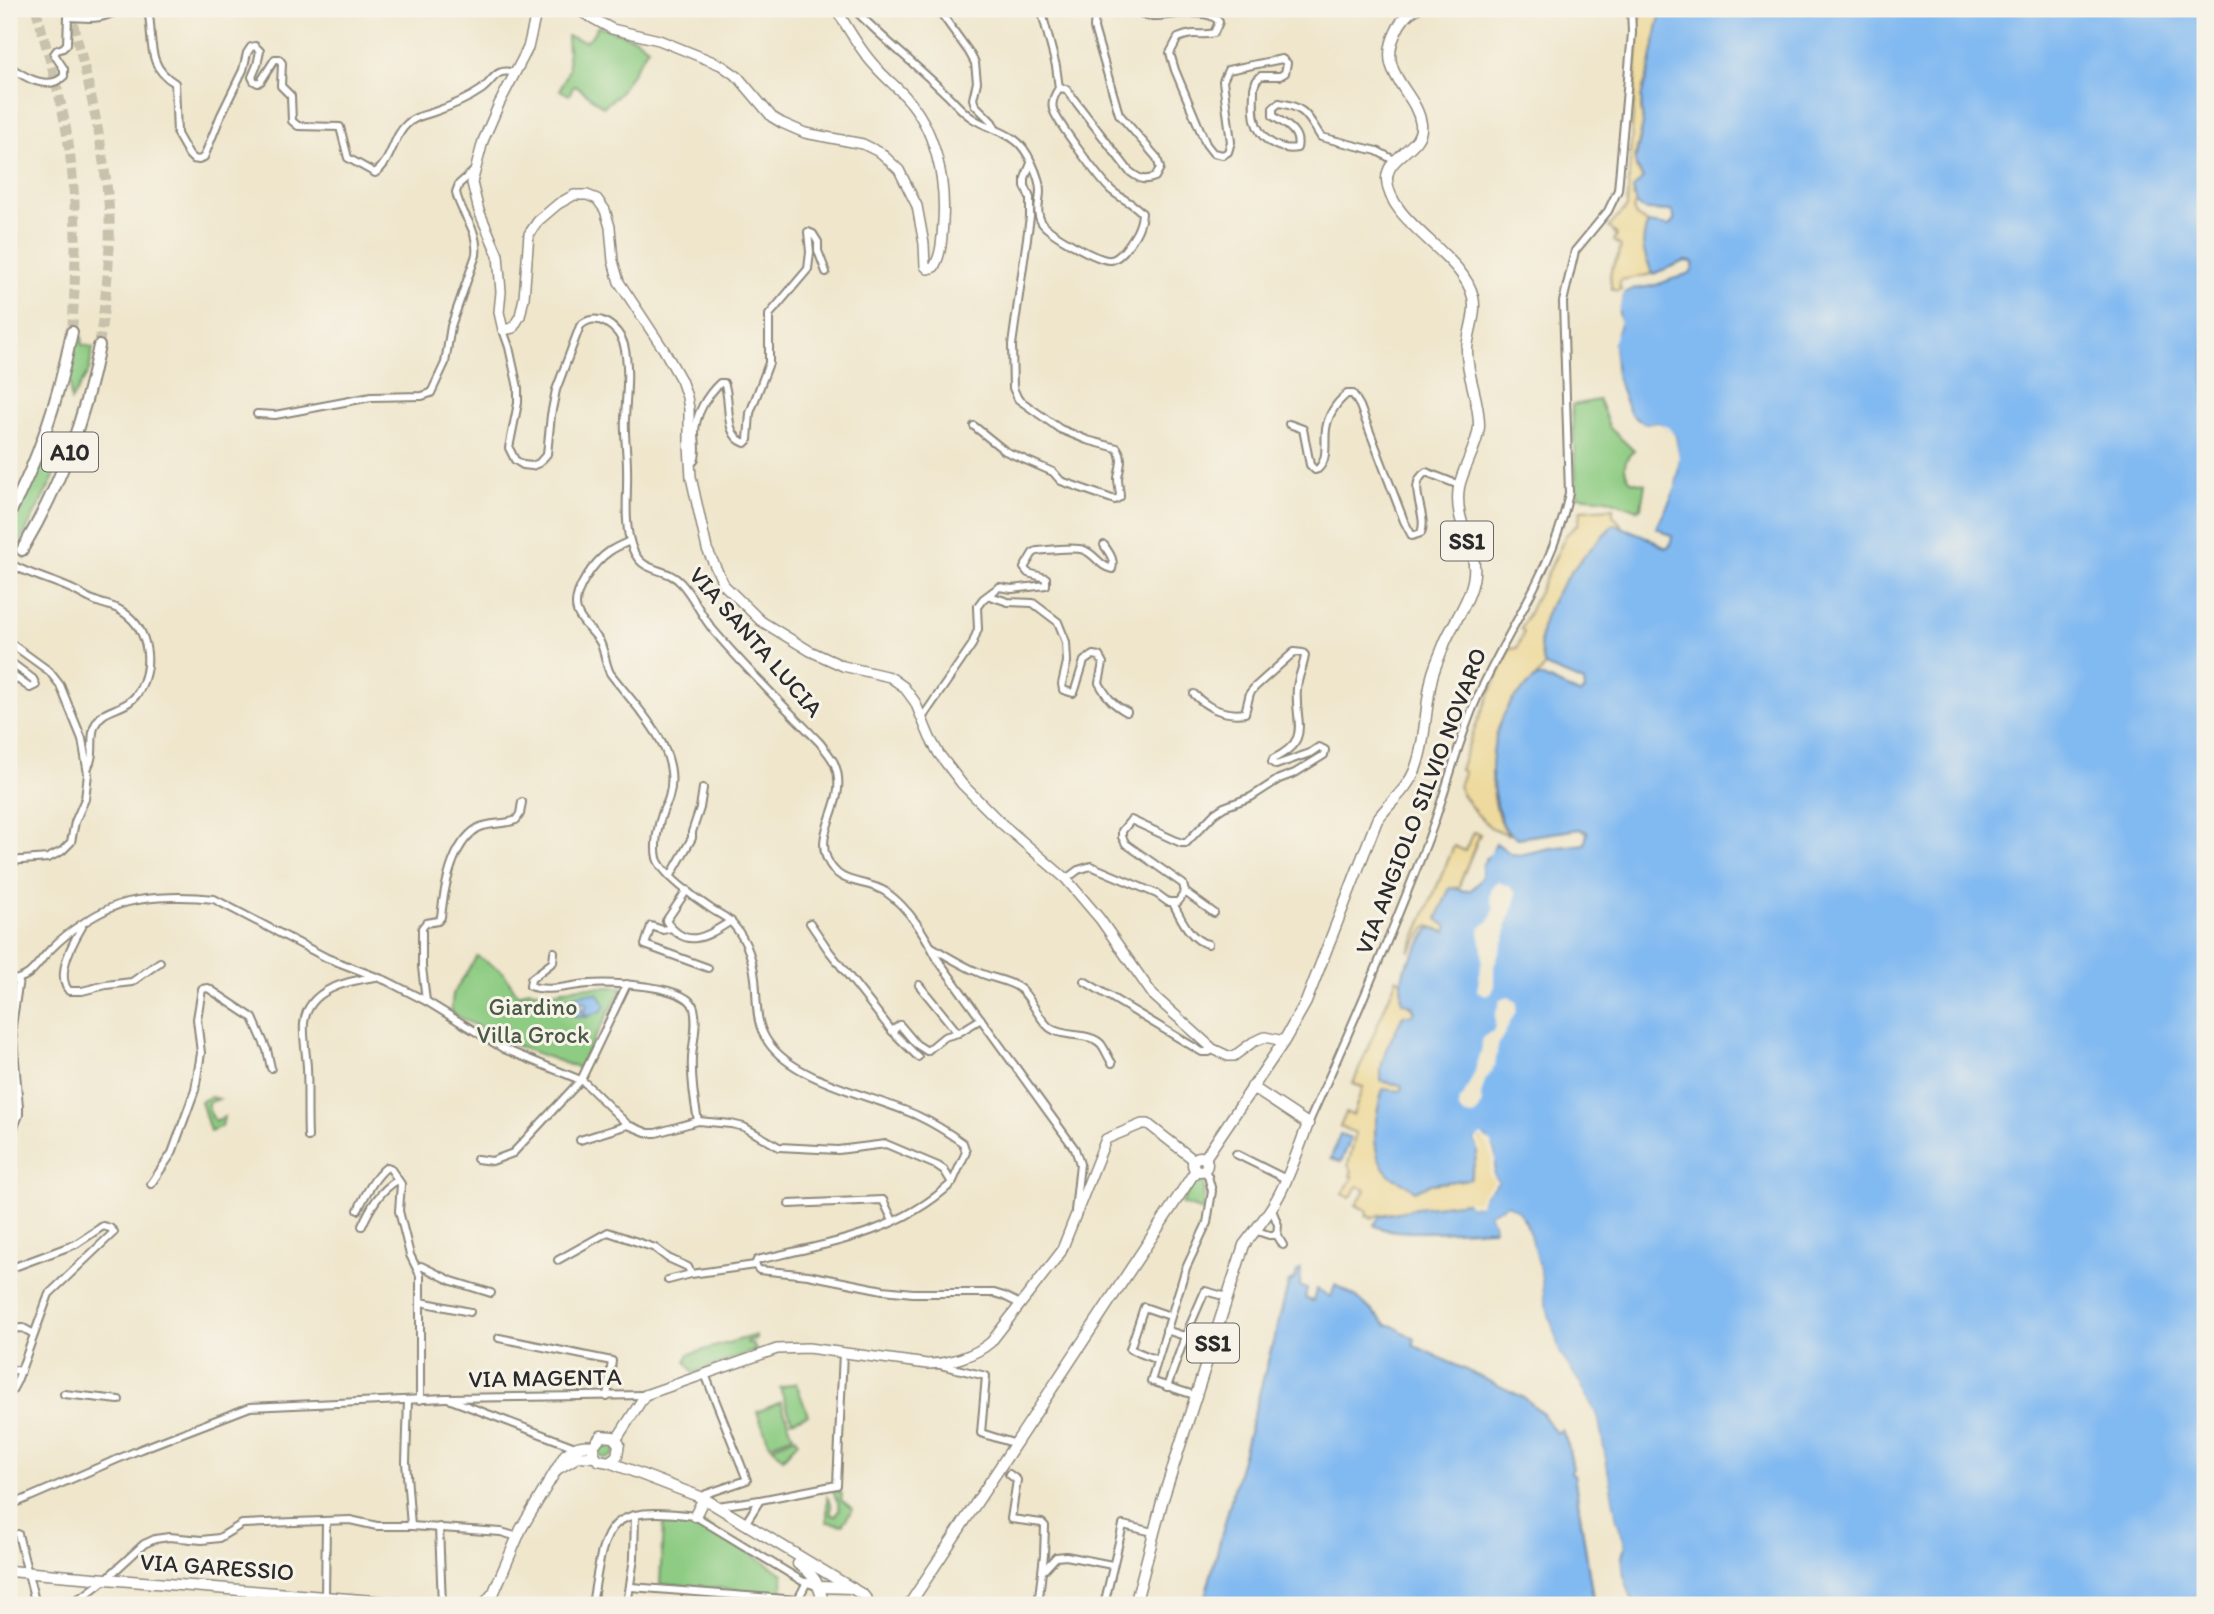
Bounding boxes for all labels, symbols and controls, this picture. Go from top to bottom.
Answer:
road number: A10 [42,432,98,472]
road number: SS1 [1441,522,1493,561]
street label: VIA SANTA LUCIA [683,561,830,723]
street label: VIA ANGIOLO SILVIO NOVARO [1349,644,1492,958]
park label: Giardino Villa Grock [477,992,589,1049]
road number: SS1 [1187,1324,1239,1362]
street label: VIA MAGENTA [468,1362,622,1393]
street label: VIA GARESSIO [139,1547,295,1586]

